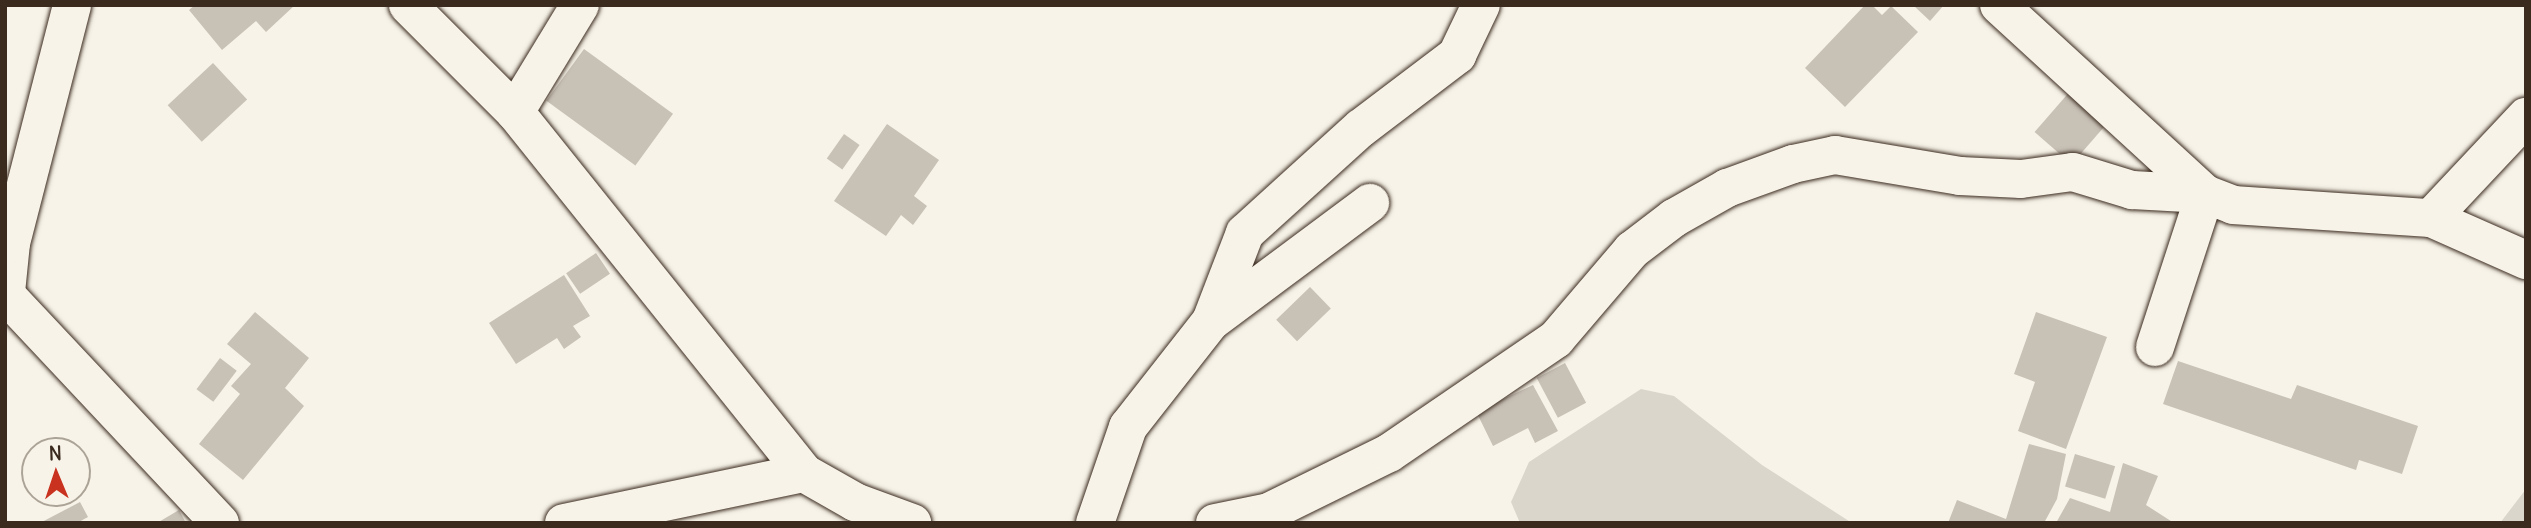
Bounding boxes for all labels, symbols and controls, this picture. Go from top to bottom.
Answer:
north arrow [21,437,91,507]
text: N [48,441,62,465]

